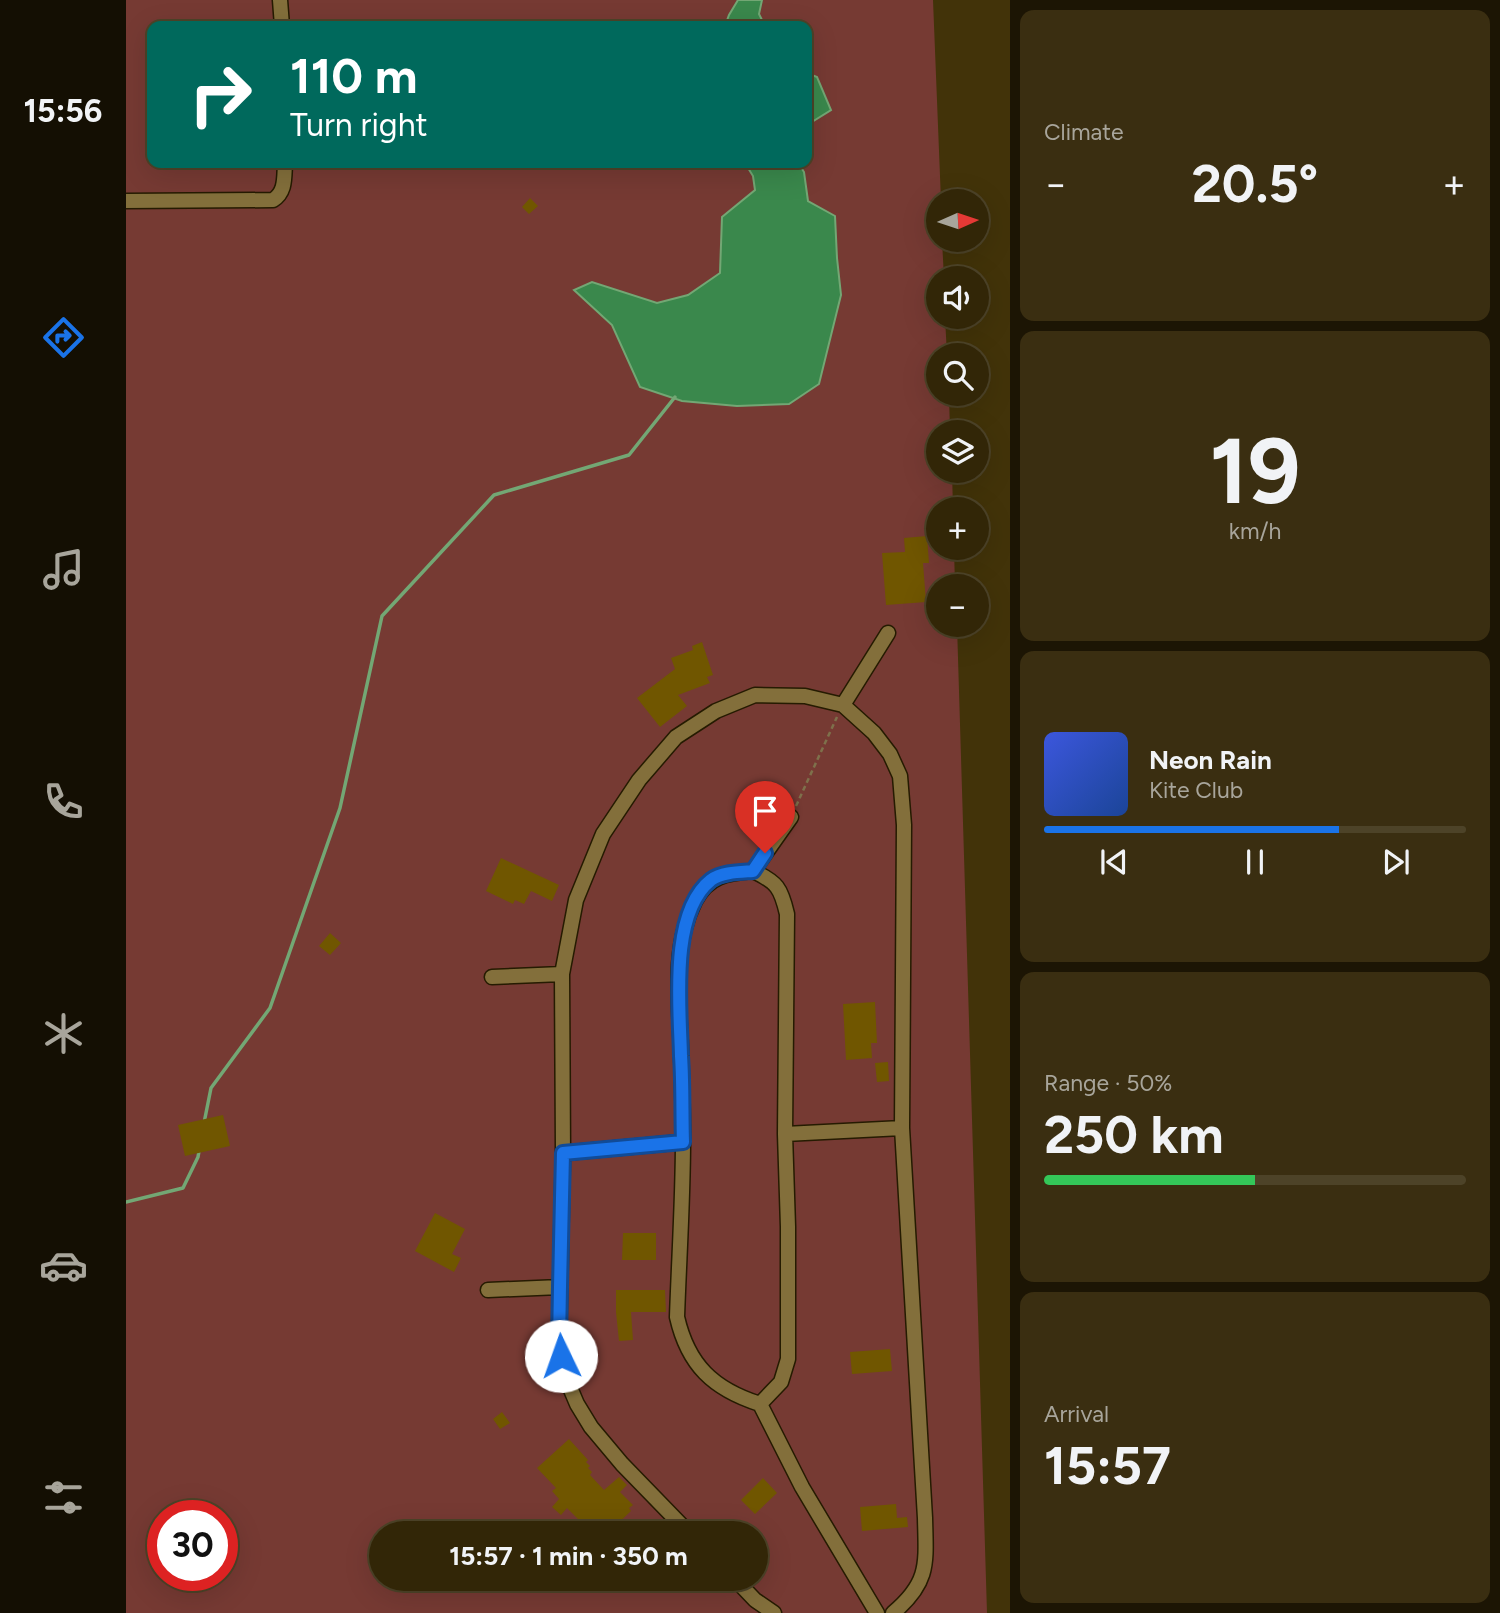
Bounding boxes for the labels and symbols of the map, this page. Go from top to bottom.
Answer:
north arrow [926,189,989,252]
pin [735,781,795,853]
position arrow [524,1319,598,1393]
speed limit sign: 30 [147,1500,238,1591]

